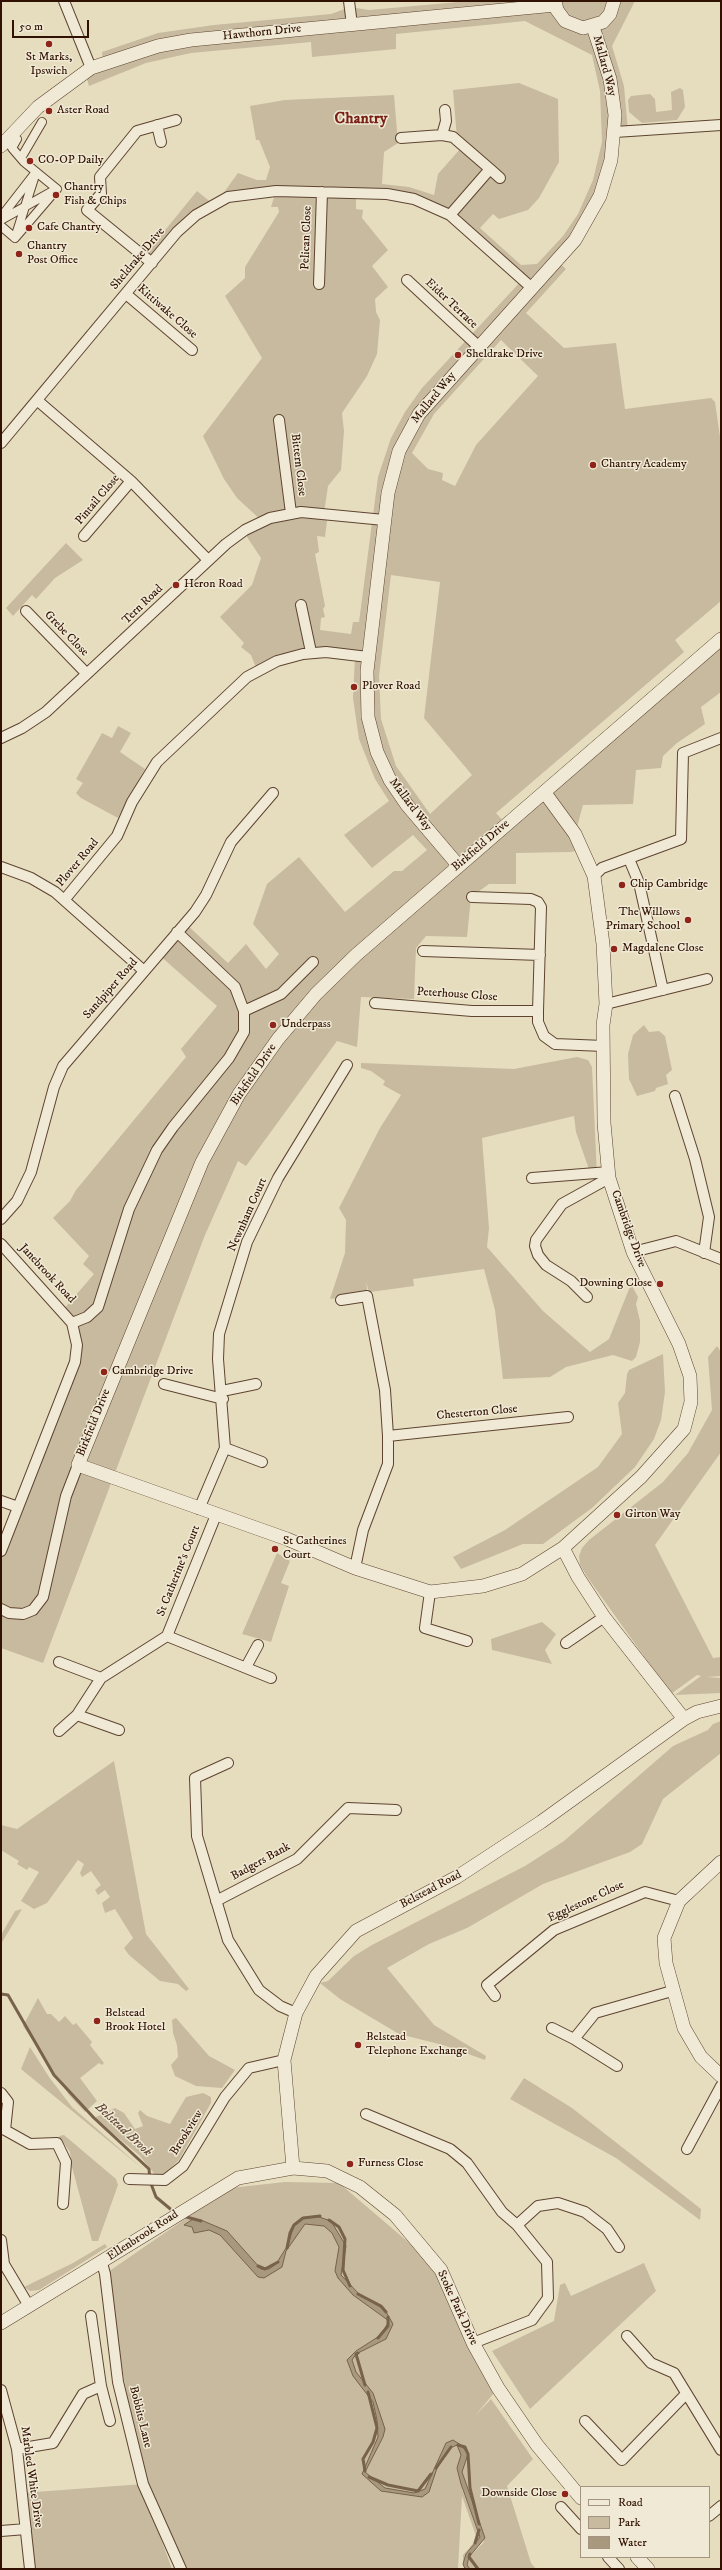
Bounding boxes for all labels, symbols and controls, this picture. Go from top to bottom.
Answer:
scale bar [14,12,91,38]
text: 50 m [19,19,43,34]
street label: Hawthorn Drive [222,22,302,44]
street label: Mallard Way [589,34,619,98]
marker: St Marks, Ipswich [44,39,54,49]
place label: St Marks, Ipswich [26,51,72,79]
place label: Aster Road [57,104,109,118]
marker: Aster Road [44,106,54,116]
district label: Chantry [335,110,387,130]
place label: CO-OP Daily [38,154,104,168]
marker: CO-OP Daily [25,156,35,166]
place label: Chantry Fish & Chips [64,181,127,209]
marker: Chantry Fish & Chips [51,190,61,200]
street label: Pelican Close [299,206,315,270]
place label: Cafe Chantry [37,221,101,235]
marker: Cafe Chantry [24,223,34,233]
street label: Sheldrake Drive [108,225,168,293]
place label: Chantry Post Office [27,240,78,268]
marker: Chantry Post Office [14,249,24,259]
street label: Eider Terrace [422,276,480,332]
street label: Kittiwake Close [134,282,200,342]
place label: Sheldrake Drive [466,348,543,362]
marker: Sheldrake Drive [453,350,463,360]
street label: Mallard Way [409,369,459,427]
street label: Bittern Close [287,433,309,497]
place label: Chantry Academy [601,458,687,472]
marker: Chantry Academy [588,460,598,470]
street label: Pintail Close [73,472,123,528]
place label: Heron Road [184,578,243,592]
marker: Heron Road [171,580,181,590]
street label: Tern Road [120,582,166,628]
street label: Grebe Close [41,608,91,660]
place label: Plover Road [362,680,420,694]
marker: Plover Road [349,682,359,692]
street label: Mallard Way [385,776,435,834]
street label: Birkfield Drive [449,817,513,875]
street label: Plover Road [54,836,102,890]
place label: Chip Cambridge [630,878,708,892]
marker: Chip Cambridge [617,880,627,890]
place label: The Willows Primary School [606,906,680,934]
marker: The Willows Primary School [683,915,693,925]
place label: Magdalene Close [622,942,704,956]
marker: Magdalene Close [609,944,619,954]
street label: Sandpiper Road [81,956,141,1022]
street label: Peterhouse Close [416,985,498,1005]
place label: Underpass [281,1018,331,1032]
marker: Underpass [268,1020,278,1030]
street label: Birkfield Drive [228,1041,280,1109]
street label: Newnham Court [225,1176,271,1254]
street label: Cambridge Drive [607,1188,649,1270]
street label: Janebrook Road [16,1241,78,1307]
place label: Downing Close [579,1277,652,1291]
marker: Downing Close [655,1279,665,1289]
place label: Cambridge Drive [112,1365,193,1379]
marker: Cambridge Drive [99,1367,109,1377]
street label: Birkfield Drive [74,1387,114,1459]
street label: Chesterton Close [436,1402,518,1424]
place label: Girton Way [625,1508,680,1522]
marker: Girton Way [612,1510,622,1520]
street label: St Catherine's Court [154,1523,204,1619]
place label: St Catherines Court [283,1535,347,1563]
marker: St Catherines Court [270,1544,280,1554]
street label: Badgers Bank [229,1840,293,1884]
street label: Belstead Road [398,1868,464,1912]
street label: Egglestone Close [546,1878,626,1926]
place label: Belstead Brook Hotel [105,2007,165,2035]
marker: Belstead Brook Hotel [92,2016,102,2026]
place label: Belstead Telephone Exchange [366,2031,467,2059]
marker: Belstead Telephone Exchange [353,2040,363,2050]
water label: Belstead Brook [91,2100,155,2160]
street label: Brookview [167,2108,207,2158]
place label: Furness Close [358,2157,423,2171]
marker: Furness Close [345,2159,355,2169]
street label: Ellenbrook Road [105,2208,181,2264]
street label: Stoke Park Drive [433,2268,481,2348]
street label: Bobbits Lane [125,2385,155,2449]
street label: Marbled White Drive [17,2426,45,2528]
legend [580,2486,710,2558]
place label: Downside Close [481,2487,557,2501]
marker: Downside Close [560,2489,570,2499]
text: Road [618,2495,643,2510]
text: Park [618,2515,640,2530]
text: Water [618,2535,647,2550]

